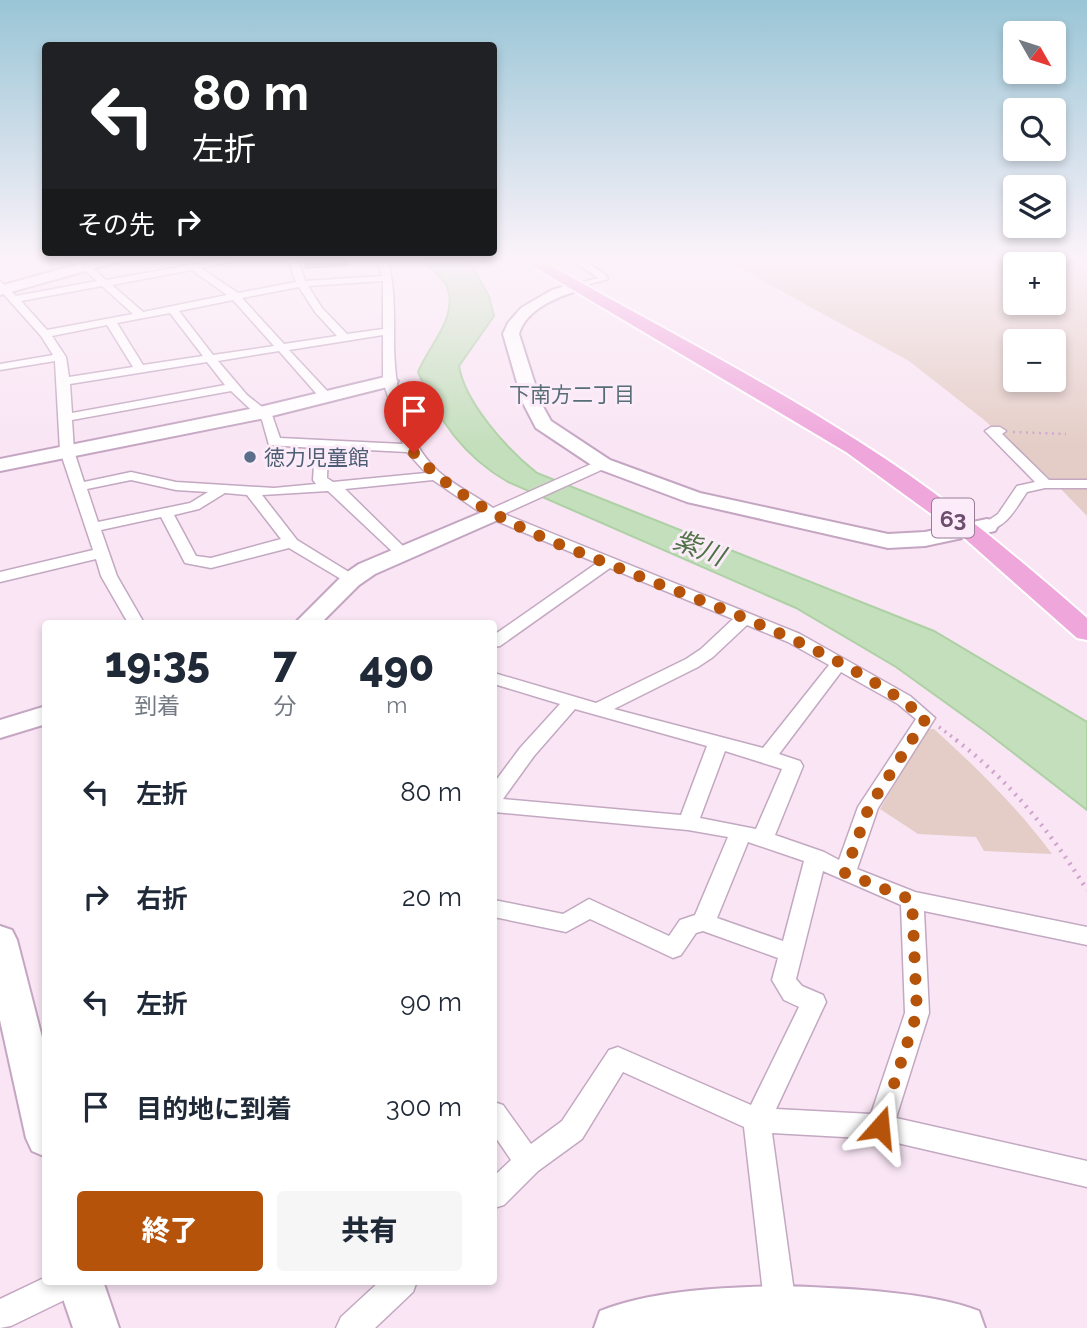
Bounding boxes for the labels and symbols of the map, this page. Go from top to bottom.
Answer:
north arrow [1003,21,1066,84]
pin [384,381,444,453]
district label: 下南方二丁目 [509,382,635,407]
place label: 徳力児童館 [264,445,369,470]
marker: 徳力児童館 [242,449,258,465]
road number: 63 [932,498,974,538]
water label: 紫川 [669,525,731,572]
position arrow [843,1090,917,1164]

